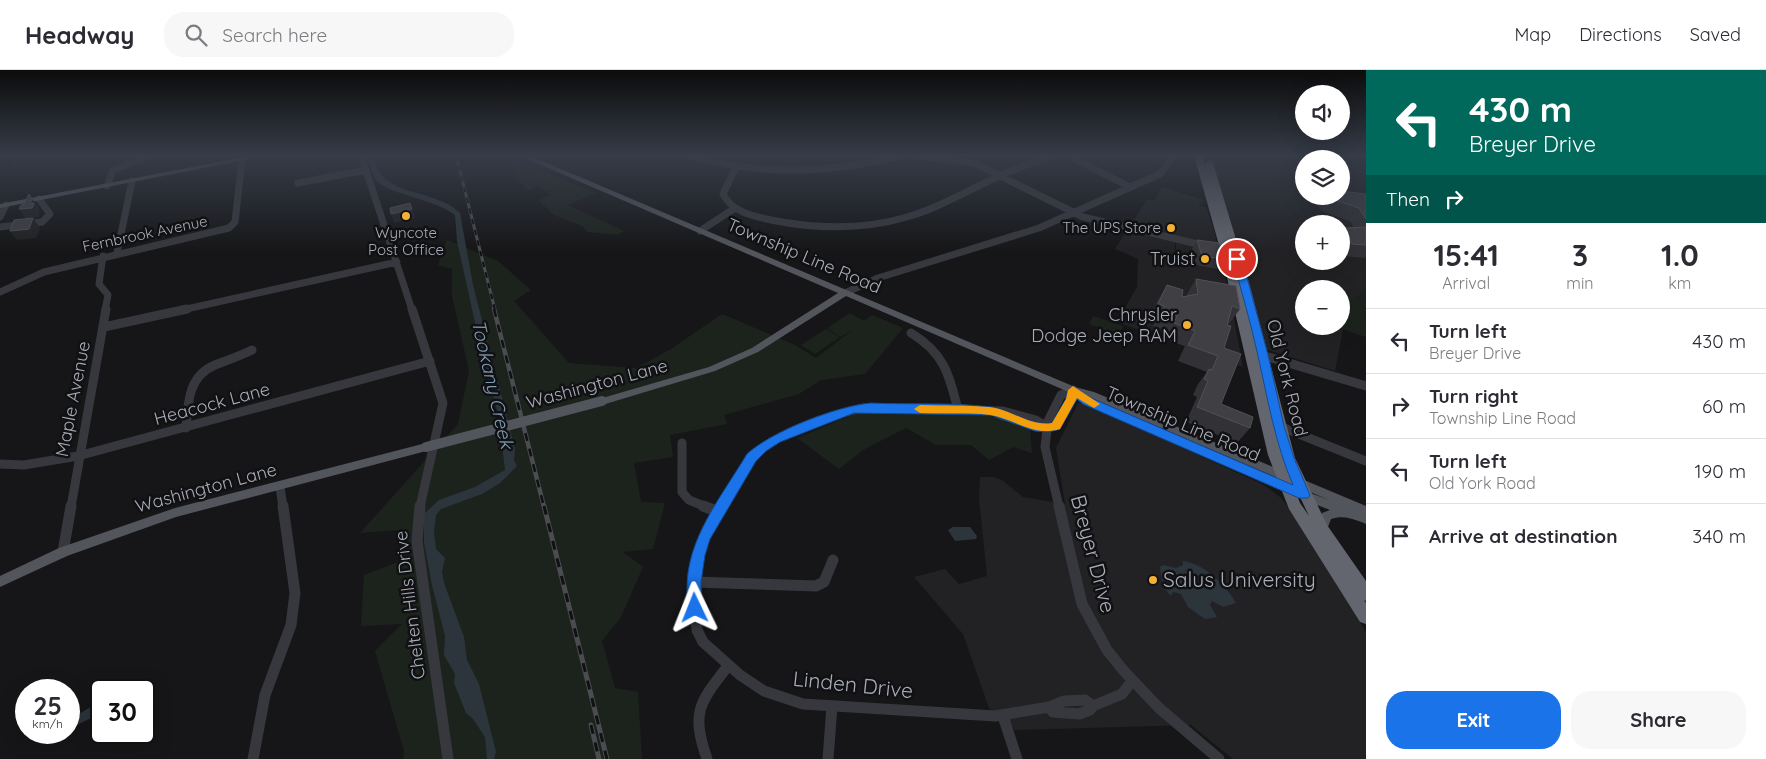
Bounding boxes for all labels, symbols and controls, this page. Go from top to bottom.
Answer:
search box [164,12,514,57]
text: Headway [25,20,134,50]
icon: search [182,21,210,49]
text: Search here [222,23,327,47]
text: Map [1514,23,1551,46]
text: Directions [1579,23,1662,46]
text: Saved [1690,23,1741,46]
map controls [1295,85,1350,335]
button: sound [1295,85,1350,140]
text: 430 m [1469,87,1572,131]
icon: left [1386,90,1451,155]
text: Breyer Drive [1469,130,1596,158]
button: layers [1295,150,1350,205]
icon: right [1440,185,1468,213]
text: Then [1386,187,1430,211]
marker: Wyncote Post Office [400,210,412,222]
street label: Fernbrook Avenue [81,211,209,256]
street label: Township Line Road [724,213,885,298]
button: + [1295,215,1350,270]
place label: The UPS Store [1062,218,1161,237]
marker: The UPS Store [1165,222,1177,234]
place label: Wyncote Post Office [368,223,444,259]
text: 15:41 [1433,236,1499,274]
text: 3 [1572,236,1588,274]
text: 1.0 [1661,236,1699,274]
pin [1216,238,1258,280]
icon: arrive [1223,245,1251,273]
place label: Truist [1150,247,1195,270]
marker: Truist [1199,253,1211,265]
text: Arrival [1442,273,1490,293]
text: min [1566,273,1594,293]
text: km [1668,273,1691,293]
button: − [1295,280,1350,335]
place label: Chrysler Dodge Jeep RAM [1031,303,1177,347]
water label: Tookany Creek [467,317,520,453]
street label: Old York Road [1262,317,1313,439]
marker: Chrysler Dodge Jeep RAM [1181,319,1193,331]
text: Turn left [1429,319,1507,343]
icon: left [1386,327,1414,355]
text: 430 m [1692,329,1746,353]
street label: Maple Avenue [50,339,95,459]
text: Breyer Drive [1429,343,1521,363]
street label: Washington Lane [524,354,670,413]
street label: Heacock Lane [151,377,272,430]
street label: Township Line Road [1103,381,1264,466]
text: Turn right [1429,384,1518,408]
icon: right [1386,392,1414,420]
text: 60 m [1702,394,1746,418]
text: Township Line Road [1429,408,1576,428]
text: Turn left [1429,449,1507,473]
icon: left [1386,457,1414,485]
street label: Washington Lane [133,458,279,517]
text: 190 m [1695,459,1746,483]
text: Old York Road [1429,473,1536,493]
street label: Breyer Drive [1066,492,1122,616]
icon: arrive [1386,522,1414,550]
text: Arrive at destination [1429,524,1618,548]
text: 340 m [1692,524,1746,548]
street label: Chelten Hills Drive [389,529,430,681]
place label: Salus University [1163,566,1316,592]
marker: Salus University [1147,574,1159,586]
position arrow [668,581,720,633]
street label: Linden Drive [792,665,915,703]
speed limit sign: 30 [90,679,155,744]
text: 25 [33,690,62,721]
button: Exit [1386,691,1561,749]
button: Share [1571,691,1746,749]
text: km/h [32,716,63,731]

